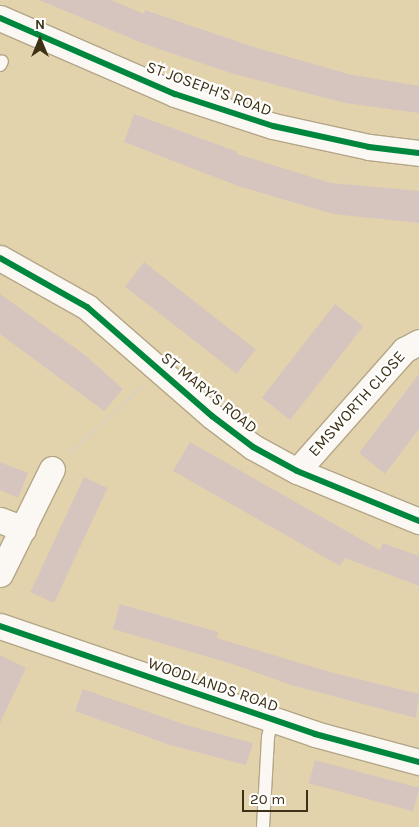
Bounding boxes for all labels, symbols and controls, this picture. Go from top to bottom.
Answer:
north arrow [15,15,65,65]
text: N [35,16,45,33]
street label: ST JOSEPH'S ROAD [144,57,274,121]
street label: EMSWORTH CLOSE [305,347,409,461]
street label: ST MARY'S ROAD [157,348,261,438]
street label: WOODLANDS ROAD [145,654,281,716]
scale bar [244,780,310,812]
text: 20 m [250,790,285,808]

